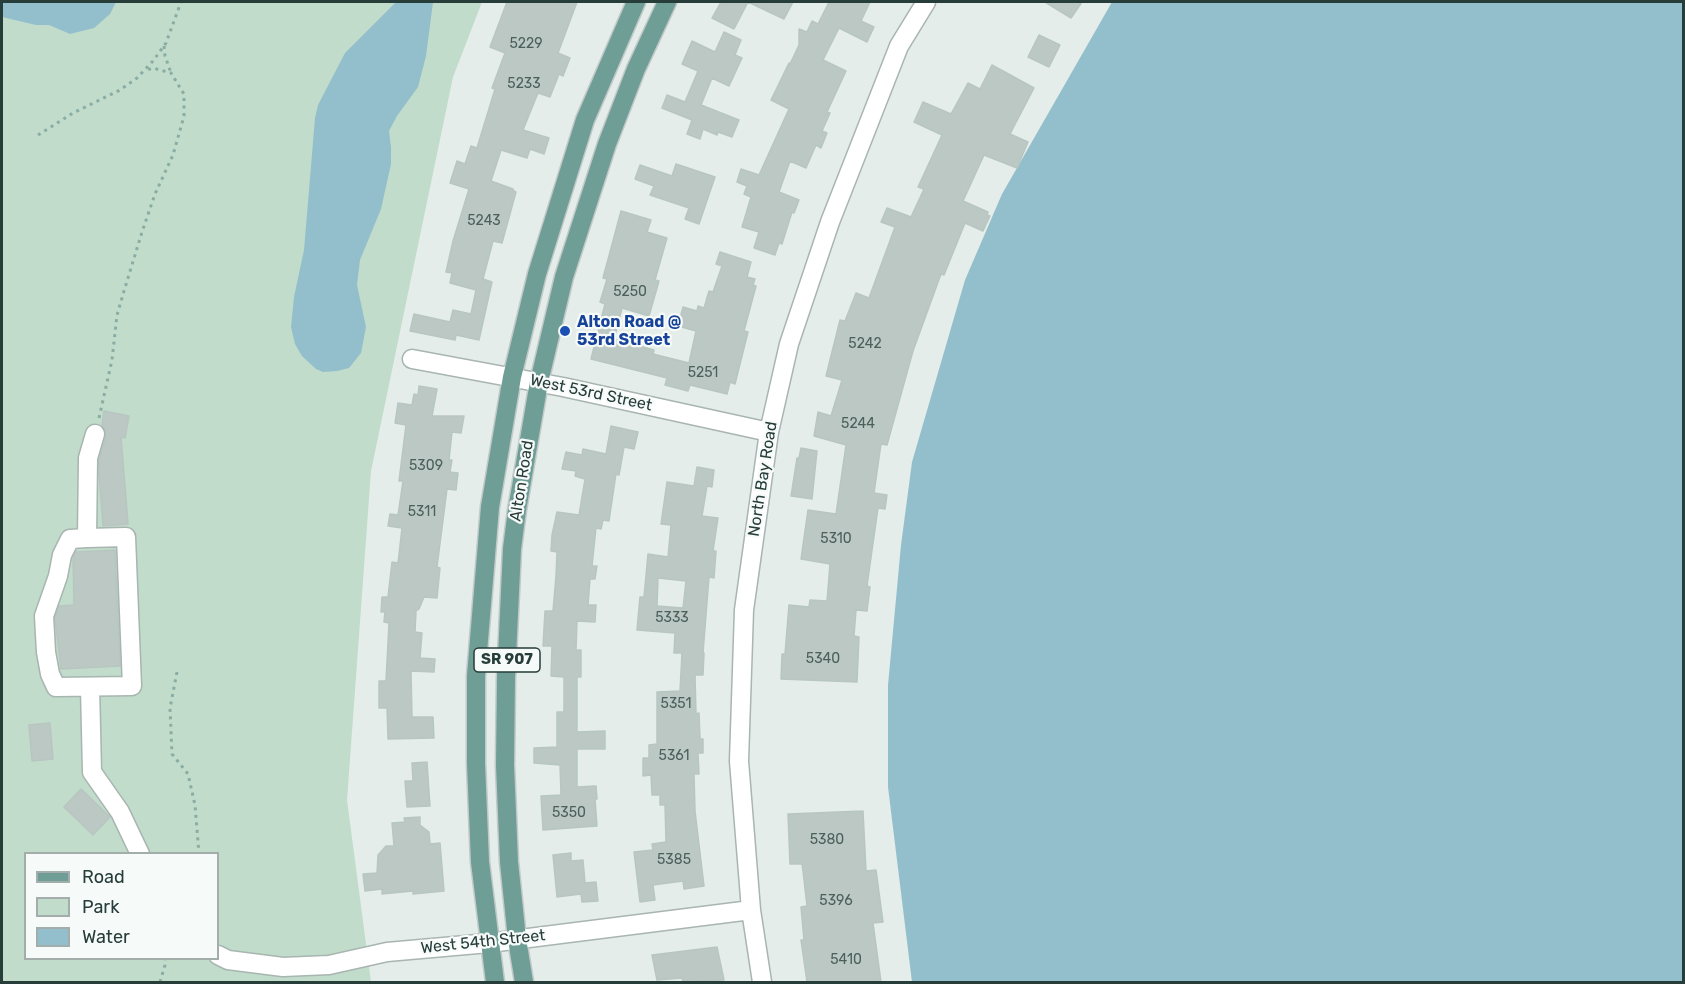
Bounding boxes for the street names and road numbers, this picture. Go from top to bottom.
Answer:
street label: West 53rd Street [528,371,654,415]
street label: North Bay Road [744,420,782,538]
street label: Alton Road [506,439,538,523]
road number: SR 907 [474,648,540,672]
street label: West 54th Street [420,926,546,958]

